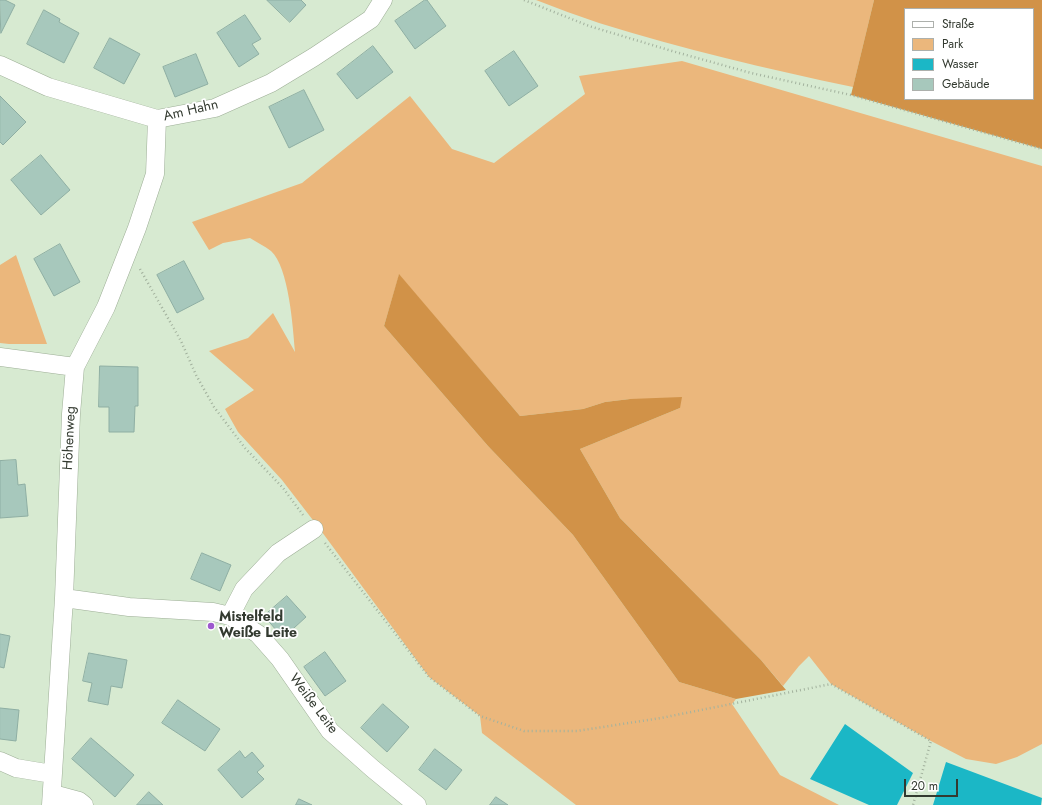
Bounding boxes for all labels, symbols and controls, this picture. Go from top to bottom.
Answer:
legend [904,8,1034,100]
text: Straße [942,15,974,33]
text: Park [942,35,963,53]
text: Wasser [942,55,978,73]
text: Gebäude [942,75,989,93]
street label: Am Hahn [162,97,220,125]
street label: Höhenweg [60,406,80,470]
place label: Mistelfeld Weiße Leite [219,610,297,642]
marker: Mistelfeld Weiße Leite [206,621,216,631]
street label: Weiße Leite [285,671,341,737]
scale bar [906,771,960,797]
text: 20 m [911,777,938,795]

